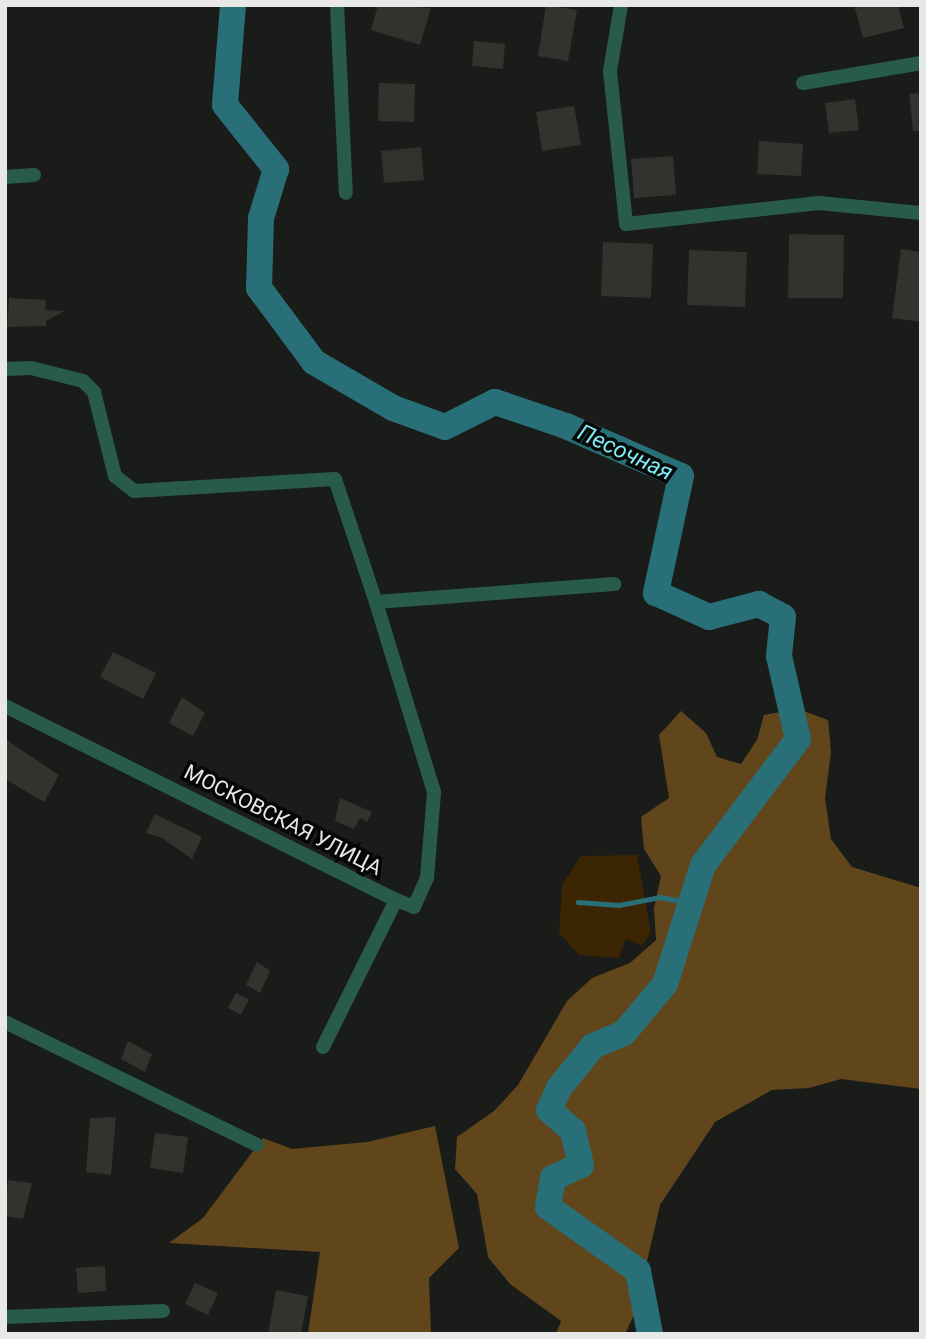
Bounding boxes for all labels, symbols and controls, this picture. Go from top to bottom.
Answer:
water label: Песочная [573,419,677,487]
street label: МОСКОВСКАЯ УЛИЦА [180,759,386,881]

